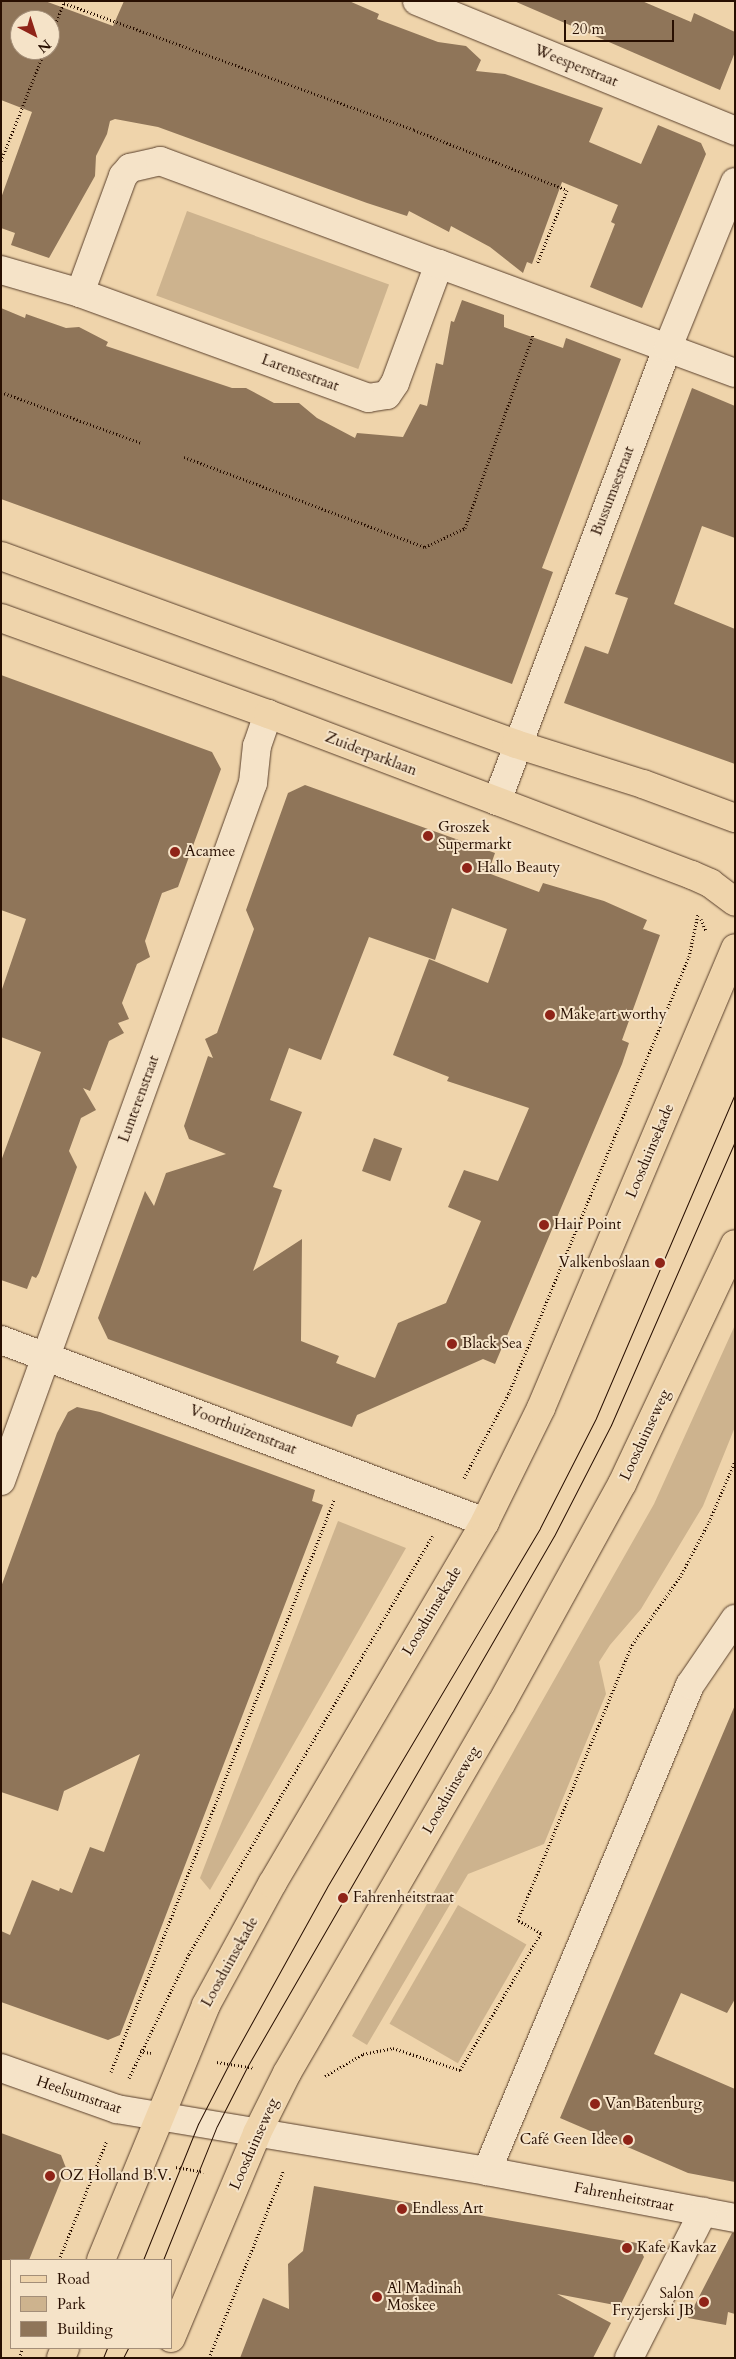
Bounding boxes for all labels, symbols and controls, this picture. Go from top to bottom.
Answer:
north arrow [10,10,60,60]
scale bar [566,10,676,42]
text: 20 m [572,19,604,39]
text: N [34,35,55,57]
street label: Weesperstraat [532,41,620,91]
street label: Larensestraat [259,351,341,395]
street label: Bussumsestraat [588,444,638,538]
street label: Zuiderparklaan [323,728,419,780]
place label: Groszek Supermarkt [438,818,511,853]
marker: Groszek Supermarkt [422,830,434,842]
place label: Acamee [185,843,235,861]
marker: Acamee [169,846,181,858]
place label: Hallo Beauty [477,859,560,877]
marker: Hallo Beauty [461,862,473,874]
place label: Make art worthy [560,1006,667,1024]
marker: Make art worthy [544,1009,556,1021]
street label: Lunterenstraat [115,1053,163,1145]
street label: Loosduinsekade [622,1101,678,1201]
place label: Hair Point [554,1216,621,1234]
marker: Hair Point [538,1219,550,1231]
place label: Valkenboslaan [559,1254,650,1272]
marker: Valkenboslaan [654,1257,666,1269]
place label: Black Sea [462,1335,522,1353]
marker: Black Sea [446,1338,458,1350]
street label: Loosduinseweg [616,1387,674,1483]
street label: Voorthuizenstraat [187,1401,299,1459]
street label: Loosduinsekade [398,1563,466,1659]
street label: Loosduinseweg [419,1743,483,1837]
place label: Fahrenheitstraat [353,1889,454,1907]
marker: Fahrenheitstraat [337,1892,349,1904]
street label: Loosduinsekade [198,1914,262,2010]
street label: Heelsumstraat [34,2072,124,2118]
street label: Loosduinseweg [226,2095,282,2193]
place label: Van Batenburg [605,2095,702,2113]
marker: Van Batenburg [589,2098,601,2110]
place label: Café Geen Idee [520,2131,618,2149]
marker: Café Geen Idee [622,2134,634,2146]
place label: OZ Holland B.V. [60,2167,172,2185]
marker: OZ Holland B.V. [44,2170,56,2182]
street label: Fahrenheitstraat [573,2179,675,2215]
place label: Endless Art [412,2200,483,2218]
marker: Endless Art [396,2203,408,2215]
place label: Kafe Kavkaz [637,2239,716,2257]
marker: Kafe Kavkaz [621,2242,633,2254]
legend [10,2259,172,2349]
text: Road [57,2269,90,2289]
place label: Al Madinah Moskee [387,2279,462,2314]
place label: Salon Fryzjerski JB [612,2284,694,2319]
marker: Al Madinah Moskee [371,2291,383,2303]
text: Park [57,2294,86,2314]
marker: Salon Fryzjerski JB [698,2296,710,2308]
text: Building [57,2319,113,2339]

